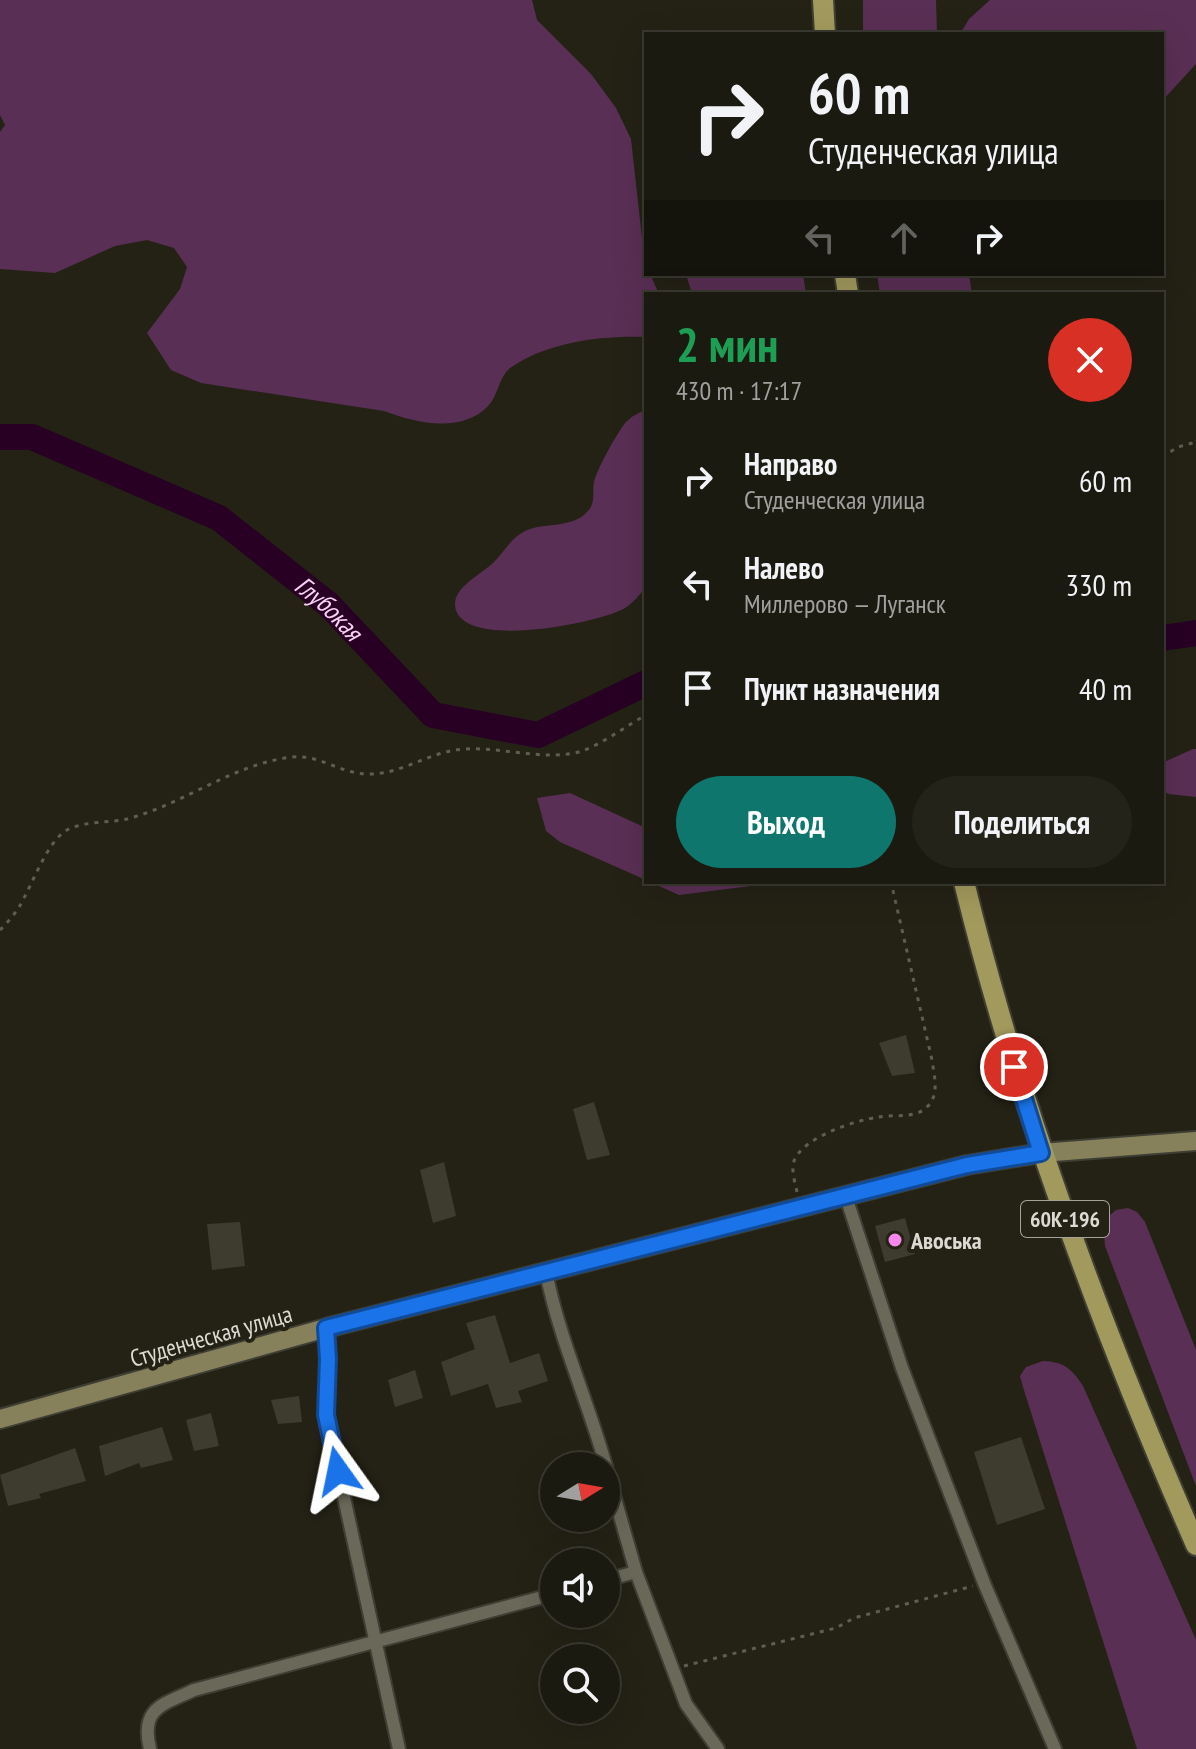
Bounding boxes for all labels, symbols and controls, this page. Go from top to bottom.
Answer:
text: 60 m [808,57,910,129]
icon: right [676,64,780,168]
text: Студенческая улица [808,127,1059,174]
icon: left [798,216,842,260]
icon: ahead [882,216,926,260]
icon: right [966,216,1010,260]
text: 2 мин [676,313,778,375]
button: close [1048,318,1132,402]
text: 430 m · 17:17 [676,374,802,407]
text: Направо [744,444,837,483]
icon: right [676,458,720,502]
text: 60 m [1079,461,1132,500]
text: Студенческая улица [744,483,925,516]
text: Налево [744,548,824,587]
icon: left [676,562,720,606]
text: 330 m [1066,565,1132,604]
water label: Глубокая [289,568,371,648]
text: Миллерово — Луганск [744,587,946,620]
icon: arrive [676,666,720,710]
text: Пункт назначения [744,669,940,708]
text: 40 m [1079,669,1132,708]
button: Выход [676,776,896,868]
button: Поделиться [912,776,1132,868]
pin [980,1033,1048,1101]
icon: arrive [992,1045,1036,1089]
road number: 60К-196 [1021,1201,1109,1237]
place label: Авоська [910,1225,982,1256]
marker: Авоська [886,1231,904,1249]
street label: Студенческая улица [126,1298,296,1374]
position arrow [296,1429,380,1513]
north arrow [540,1452,620,1532]
map controls [540,1452,620,1724]
button: sound [540,1548,620,1628]
button: search [540,1644,620,1724]

